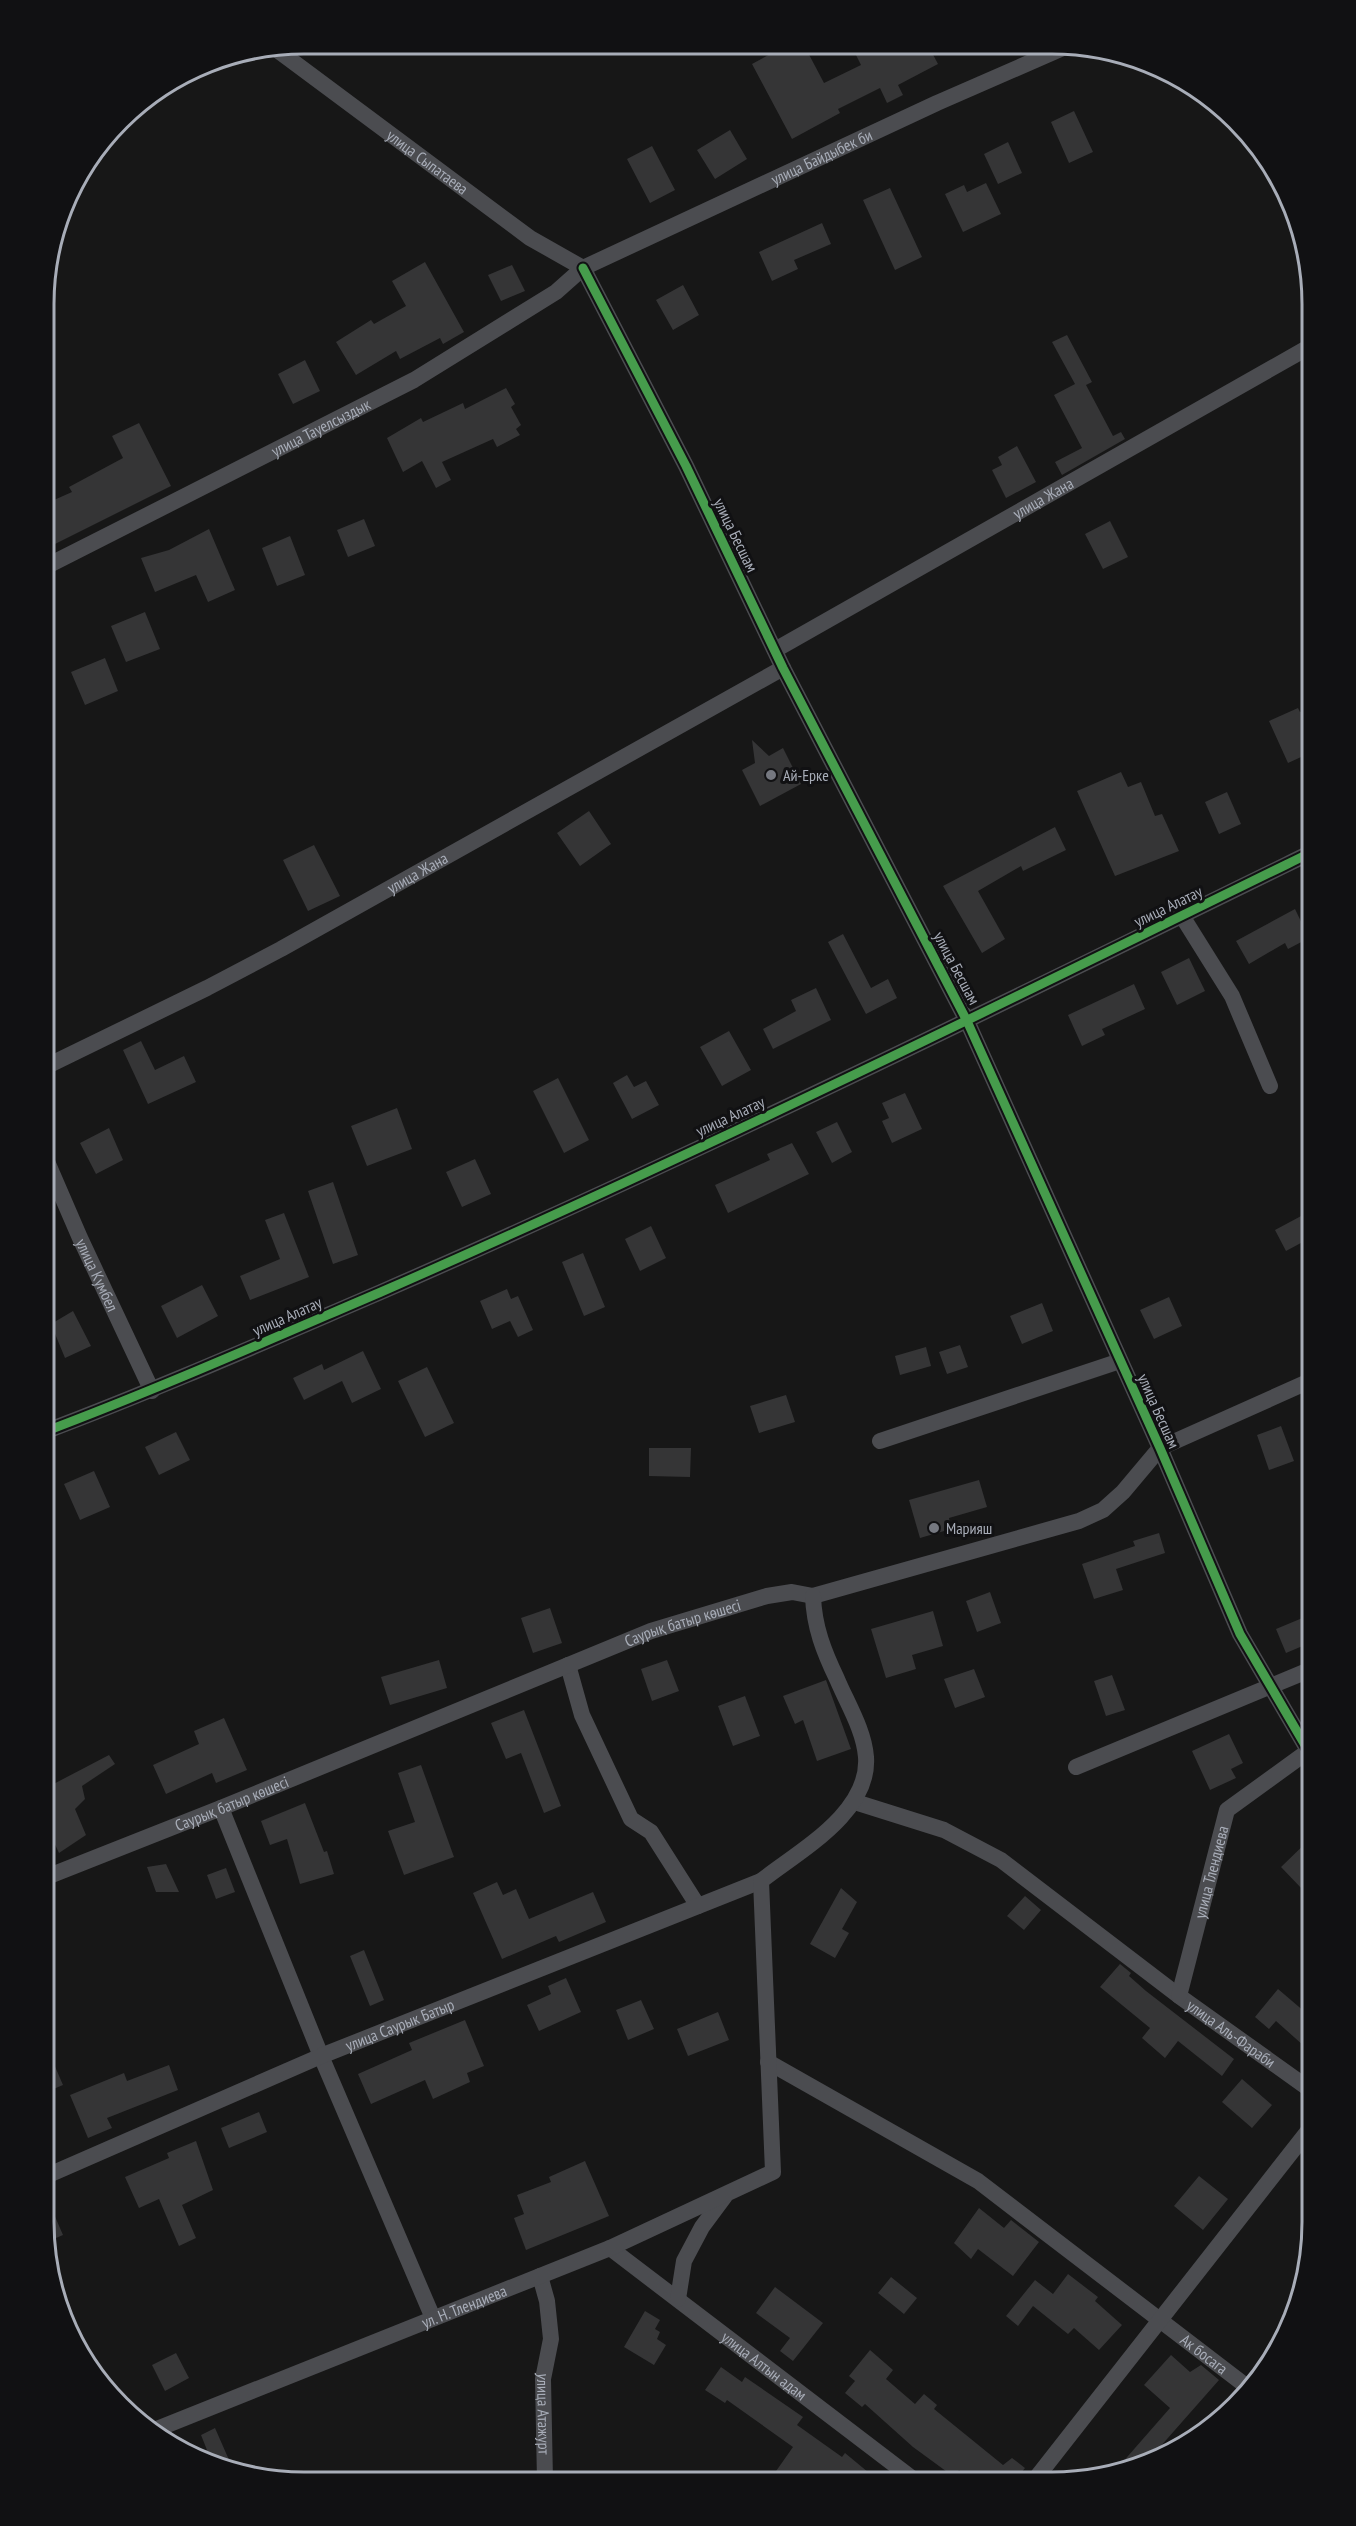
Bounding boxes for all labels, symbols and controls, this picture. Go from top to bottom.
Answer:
street label: улица Сыпатаева [383,125,472,199]
street label: улица Байдыбек би [768,125,875,189]
street label: улица Тауелсыздык [268,394,374,461]
street label: улица Жана [1009,473,1077,523]
street label: улица Бесшам [710,495,762,575]
place label: Ай-Ерке [783,765,829,785]
marker: Ай-Ерке [764,768,778,782]
street label: улица Жана [383,848,451,898]
street label: улица Алатау [1131,881,1205,931]
street label: улица Бесшам [929,928,985,1008]
street label: улица Алатау [692,1091,768,1141]
street label: улица Кумбел [72,1235,123,1315]
street label: улица Алатау [249,1292,325,1340]
street label: улица Бесшам [1134,1370,1184,1452]
place label: Марияш [946,1518,992,1538]
marker: Марияш [927,1521,941,1535]
street label: Саурық батыр көшесі [621,1595,743,1651]
street label: Саурық батыр көшесі [172,1771,292,1835]
street label: улица Тлендиева [1189,1824,1233,1921]
street label: улица Саурык Батыр [342,1994,457,2055]
street label: улица Аль-Фараби [1183,1995,1280,2072]
street label: ул. Н. Тлендиева [419,2280,510,2332]
street label: улица Алтын адам [718,2327,811,2404]
street label: Ак босага [1176,2329,1232,2378]
street label: улица Атажурт [533,2372,554,2456]

